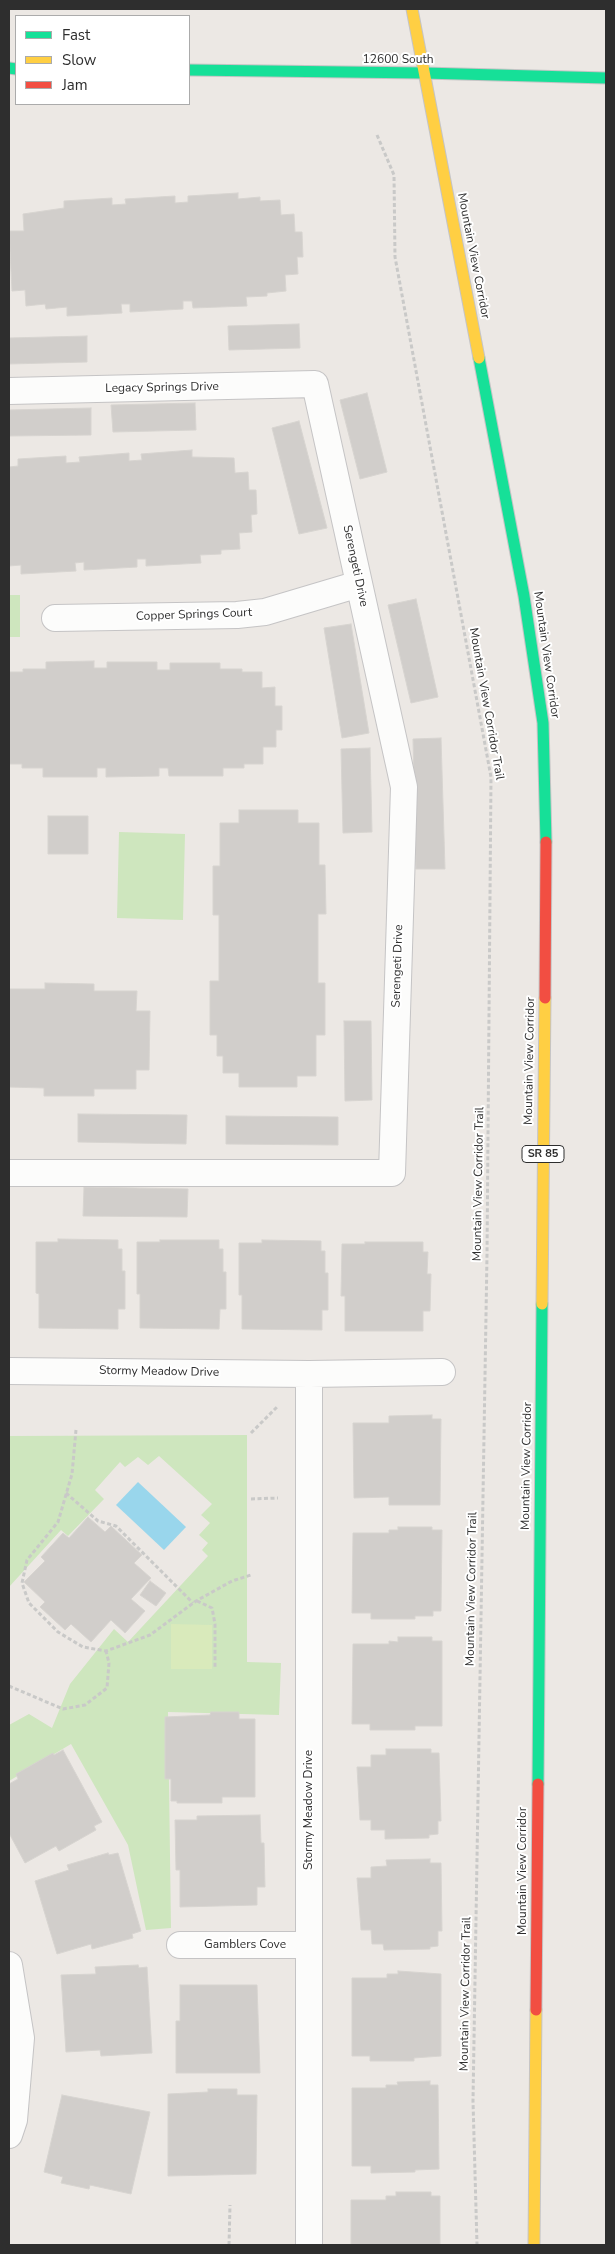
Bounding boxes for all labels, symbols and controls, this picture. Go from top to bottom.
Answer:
legend [15,15,190,105]
text: Fast [62,25,90,45]
text: Slow [62,50,96,70]
street label: 12600 South [363,53,433,67]
text: Jam [62,75,88,95]
street label: Mountain View Corridor [454,192,492,320]
street label: Legacy Springs Drive [105,380,219,396]
street label: Serengeti Drive [339,524,371,608]
street label: Mountain View Corridor [530,591,562,719]
street label: Copper Springs Court [136,606,252,624]
street label: Mountain View Corridor Trail [466,627,506,781]
street label: Serengeti Drive [389,924,407,1008]
street label: Mountain View Corridor [522,997,538,1125]
street label: Mountain View Corridor Trail [470,1107,488,1261]
road number: SR 85 [522,1146,564,1162]
street label: Stormy Meadow Drive [99,1364,219,1380]
street label: Mountain View Corridor [519,1402,535,1530]
street label: Mountain View Corridor Trail [463,1512,481,1666]
street label: Stormy Meadow Drive [302,1750,316,1870]
street label: Mountain View Corridor [516,1807,530,1935]
street label: Mountain View Corridor Trail [457,1917,475,2071]
street label: Gamblers Cove [204,1938,286,1952]

